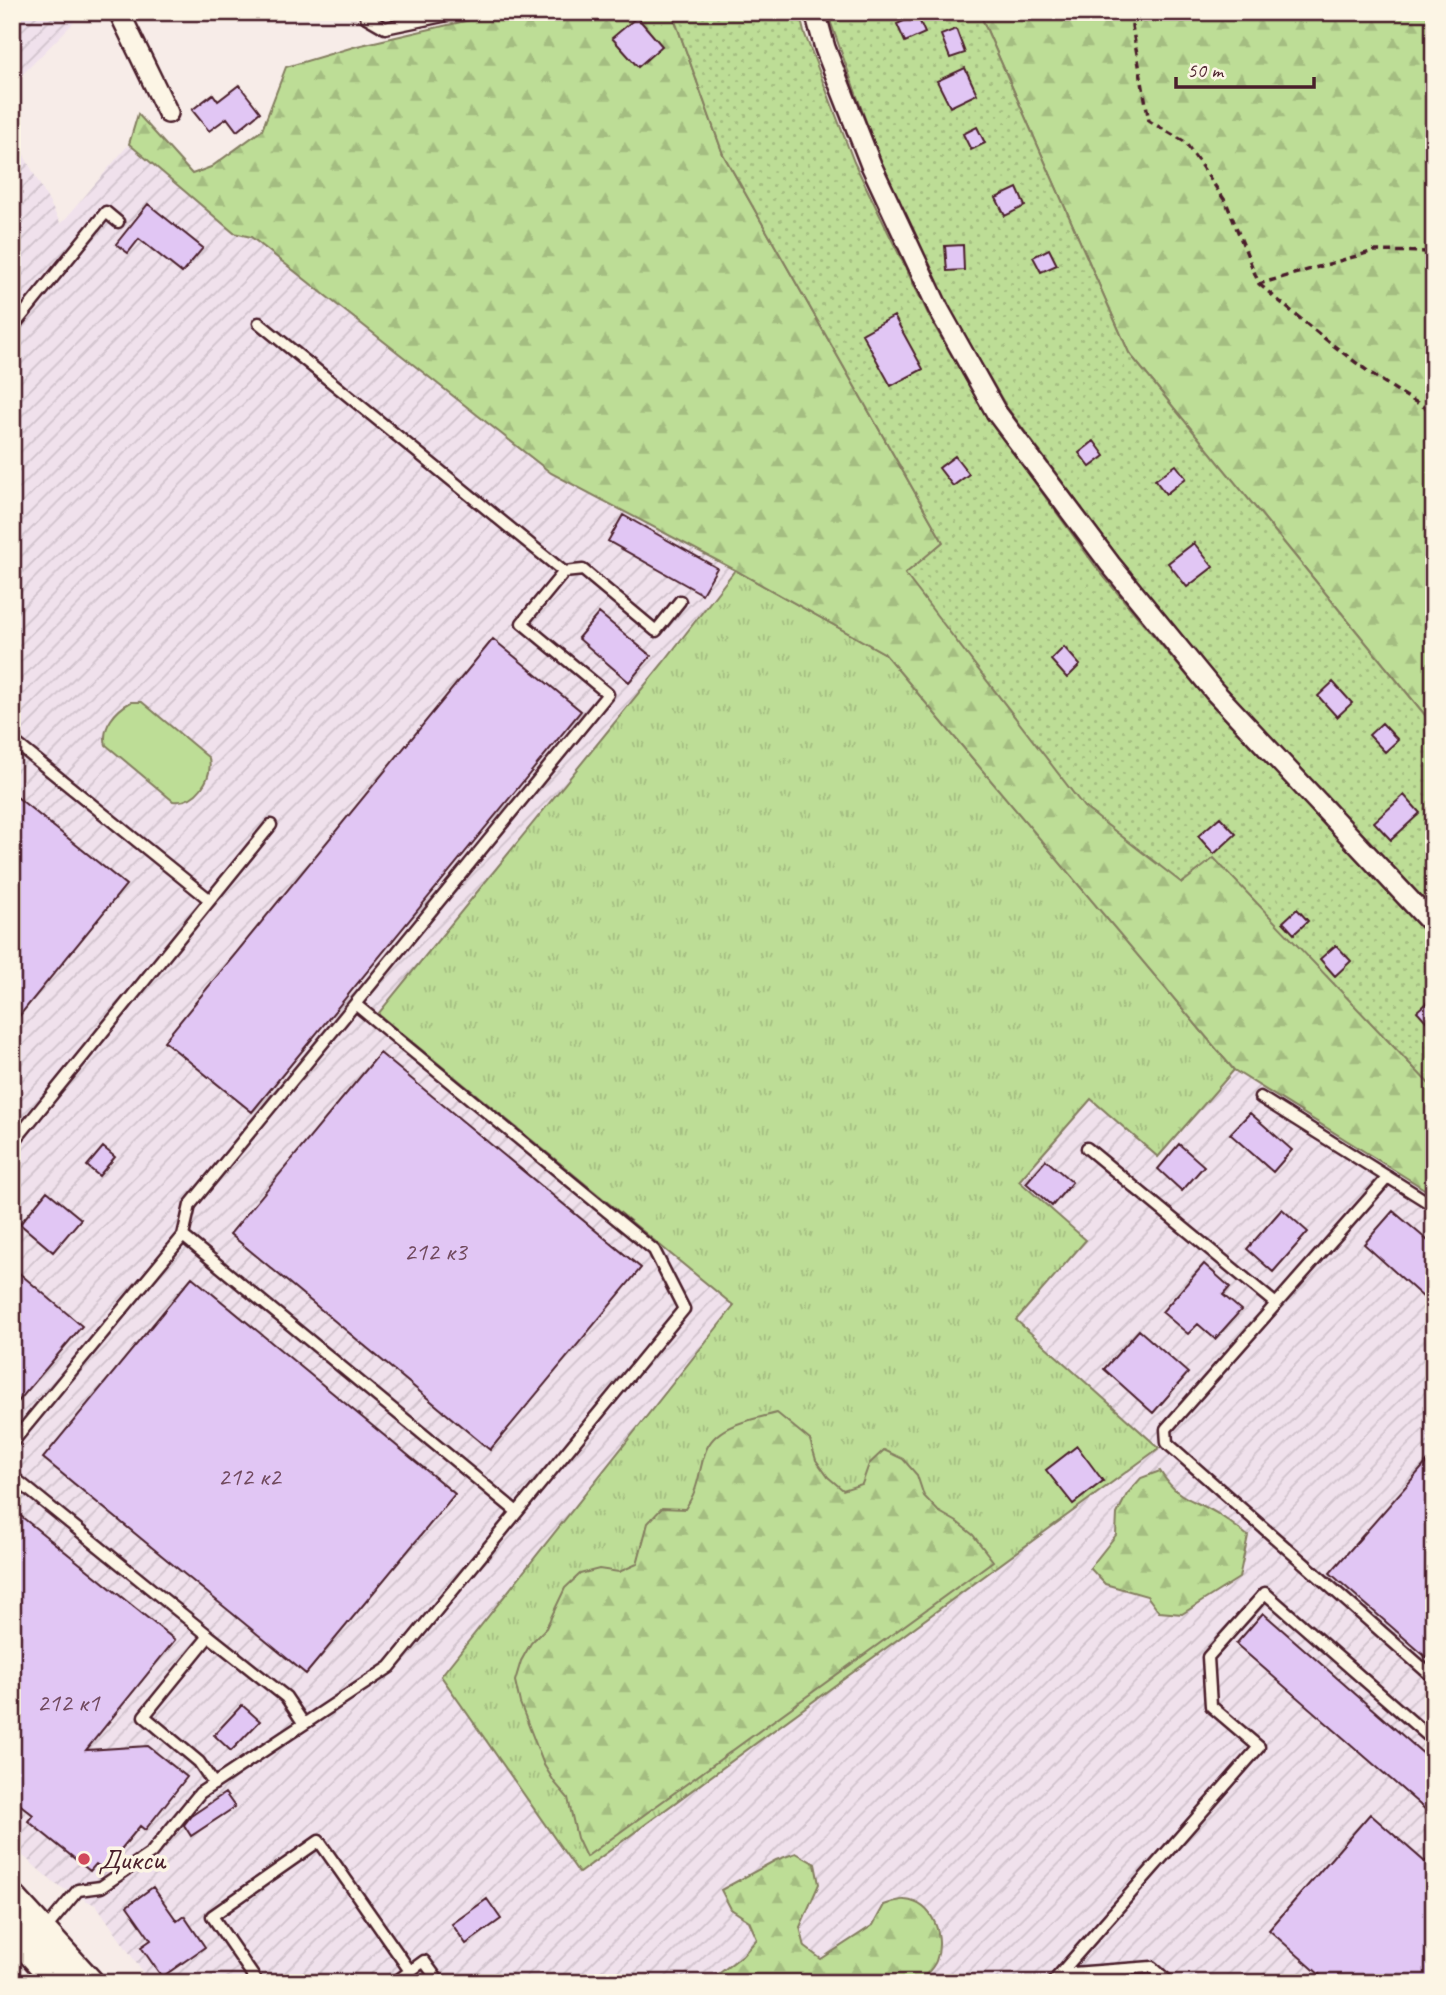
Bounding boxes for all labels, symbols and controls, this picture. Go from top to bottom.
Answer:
scale bar [1176,46,1315,90]
text: 50 m [1187,57,1225,83]
house number: 212 к3 [404,1235,469,1268]
house number: 212 к2 [218,1460,283,1493]
house number: 212 к1 [37,1686,101,1719]
place label: Дикси [98,1840,167,1878]
marker: Дикси [76,1851,92,1867]

